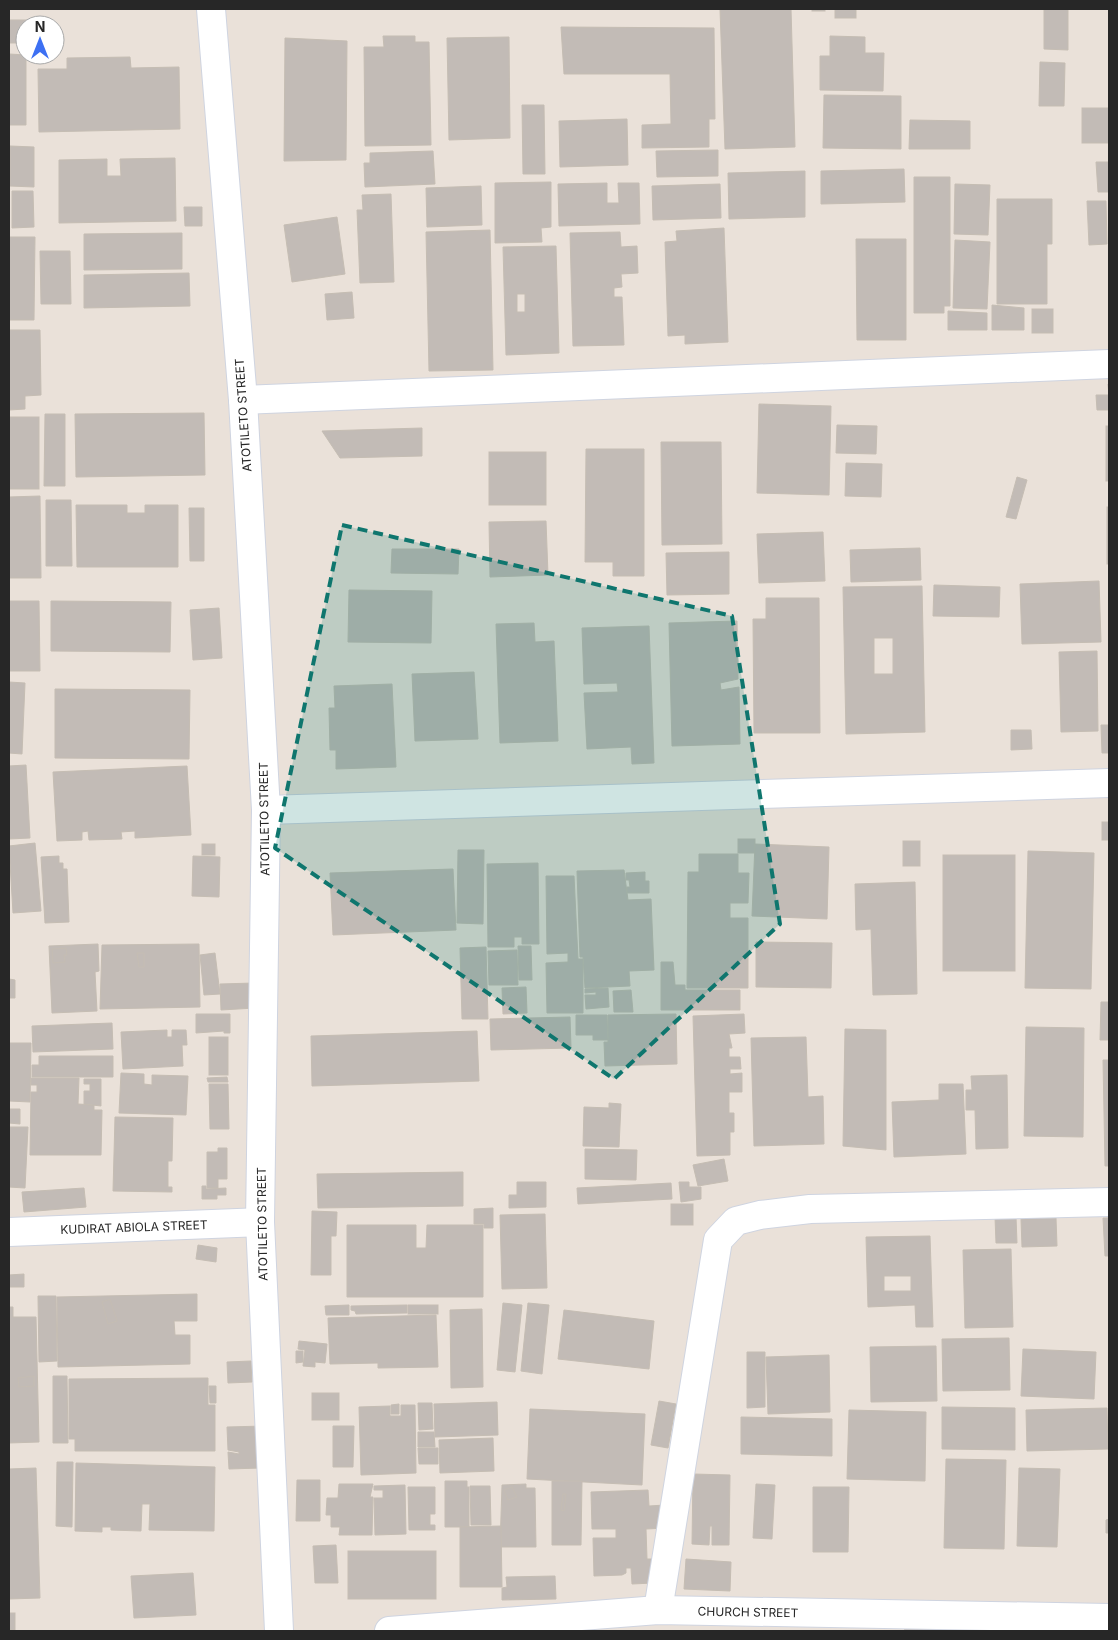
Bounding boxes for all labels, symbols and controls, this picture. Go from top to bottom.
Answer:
north arrow [15,15,65,65]
text: N [35,18,45,35]
street label: ATOTILETO STREET [232,358,254,472]
street label: ATOTILETO STREET [256,762,272,876]
street label: ATOTILETO STREET [254,1167,270,1281]
street label: KUDIRAT ABIOLA STREET [60,1217,208,1237]
street label: CHURCH STREET [698,1604,799,1620]

